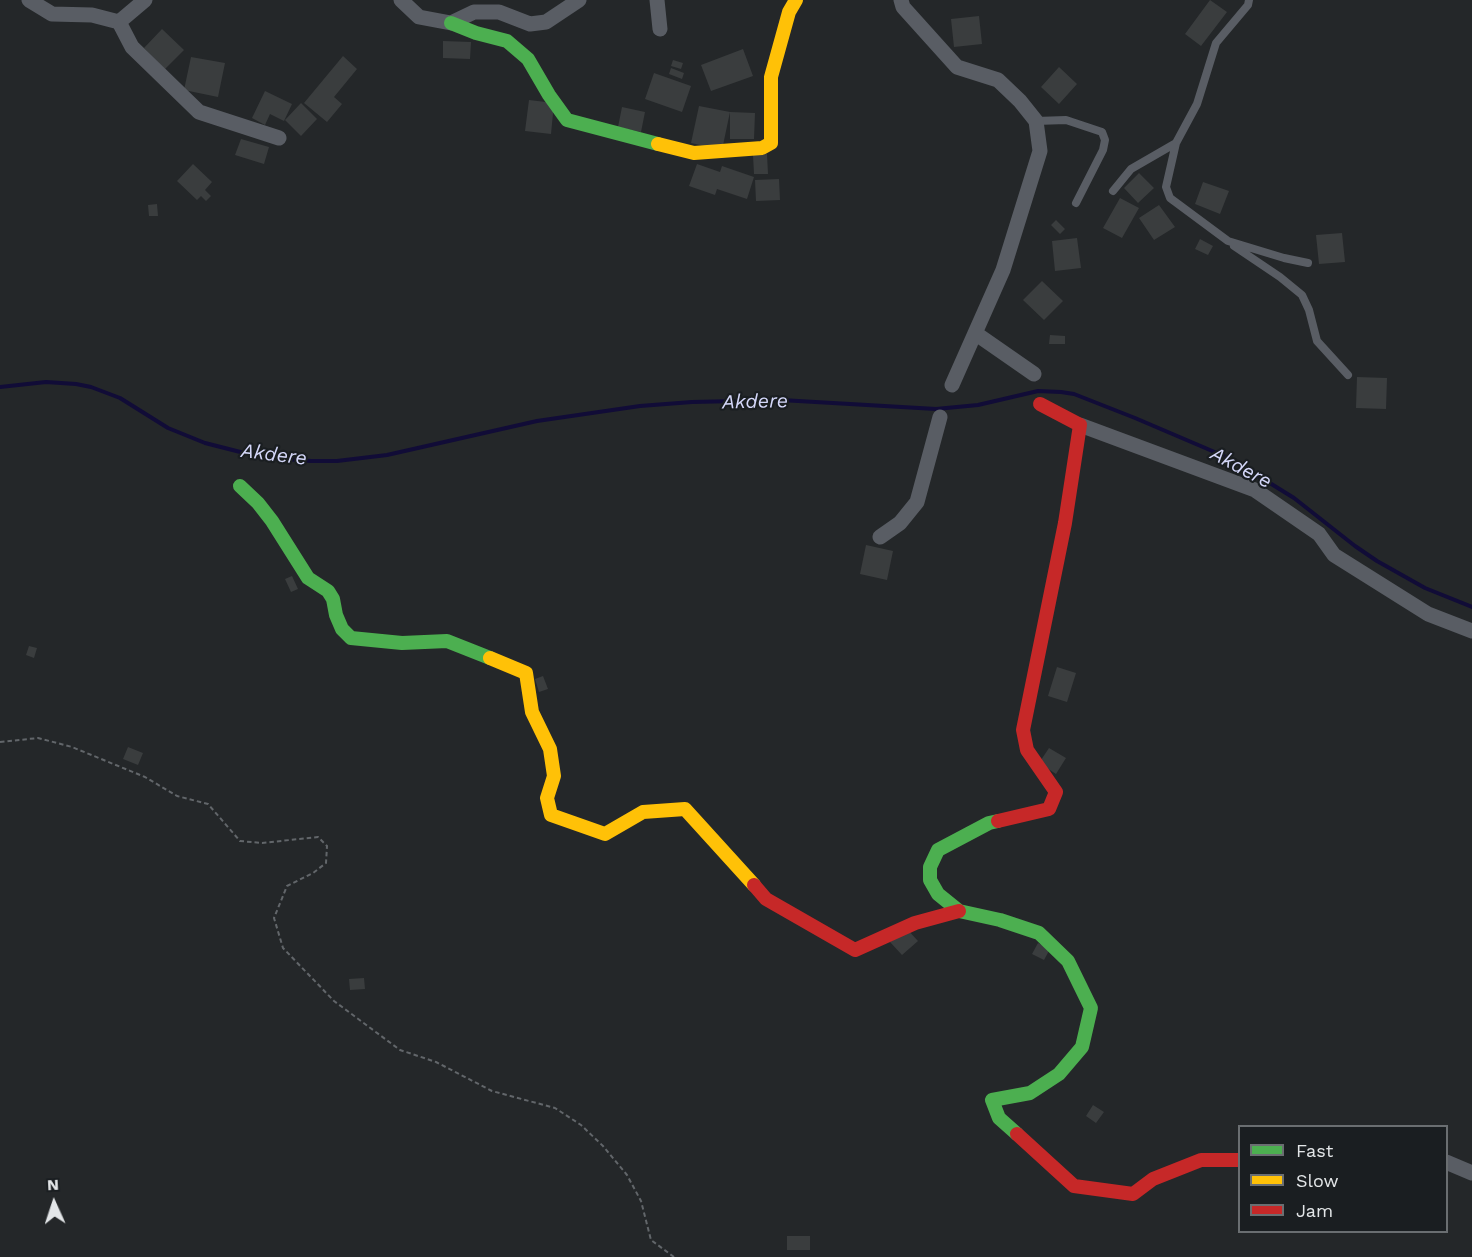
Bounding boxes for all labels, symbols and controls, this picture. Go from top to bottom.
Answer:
water label: Akdere [722,389,788,415]
water label: Akdere [240,439,308,471]
water label: Akdere [1206,442,1276,494]
legend [1238,1125,1448,1233]
text: Fast [1296,1140,1333,1161]
text: Slow [1296,1170,1339,1191]
north arrow [24,1173,84,1233]
text: N [47,1175,59,1194]
text: Jam [1296,1200,1333,1221]

